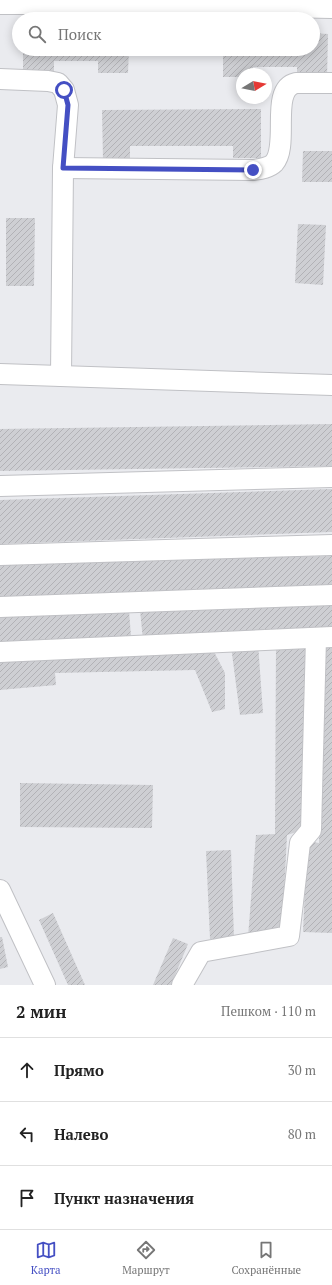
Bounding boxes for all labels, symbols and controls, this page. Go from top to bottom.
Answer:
search box [12,12,320,56]
icon: search [26,23,48,45]
text: Поиск [58,24,101,44]
north arrow [236,68,272,104]
route start [55,81,73,99]
route end [244,161,262,179]
text: 2 мин [16,1000,66,1023]
text: Пешком · 110 m [221,1002,316,1020]
icon: ahead [16,1059,38,1081]
text: Прямо [54,1060,104,1080]
text: 30 m [288,1061,316,1079]
icon: left [16,1123,38,1145]
text: Налево [54,1124,108,1144]
text: 80 m [288,1125,316,1143]
icon: arrive [16,1187,38,1209]
text: Пункт назначения [54,1188,194,1208]
tab: Карта [31,1239,61,1277]
tab: Маршрут [122,1239,170,1277]
tab: Сохранённые [231,1239,301,1277]

